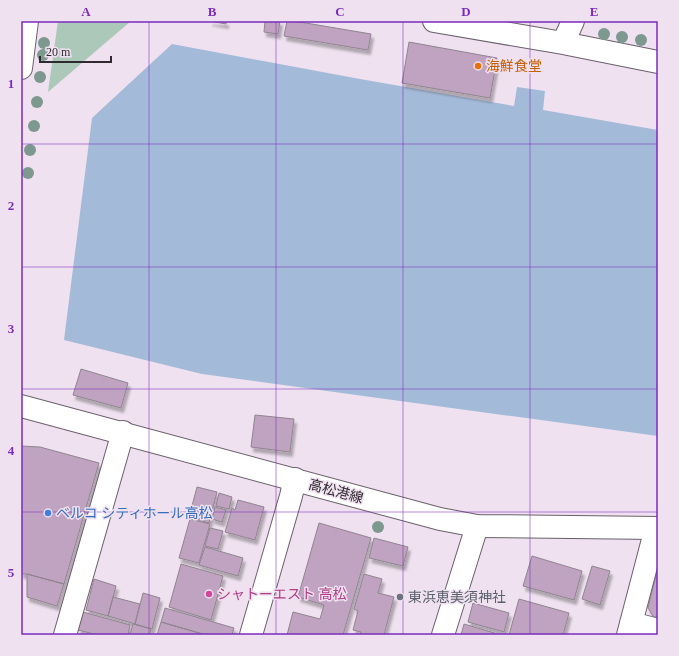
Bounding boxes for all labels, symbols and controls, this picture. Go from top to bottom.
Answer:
text: A [81,4,91,19]
text: B [208,4,217,19]
text: C [335,4,345,19]
text: D [461,4,471,19]
text: E [590,4,598,19]
scale bar [40,38,111,64]
text: 20 m [46,45,71,59]
place label: 海鮮食堂 [486,59,542,74]
marker: 海鮮食堂 [473,61,483,71]
text: 1 [8,76,14,91]
text: 2 [8,198,14,213]
text: 3 [8,321,15,336]
text: 4 [8,443,15,458]
street label: 高松港線 [307,477,365,506]
place label: ベルコ シティホール高松 [56,506,212,521]
marker: ベルコ シティホール高松 [43,508,53,518]
text: 5 [8,565,15,580]
place label: シャトーエスト 高松 [217,587,347,602]
marker: シャトーエスト 高松 [204,589,214,599]
place label: 東浜恵美須神社 [408,590,506,605]
marker: 東浜恵美須神社 [395,592,405,602]

